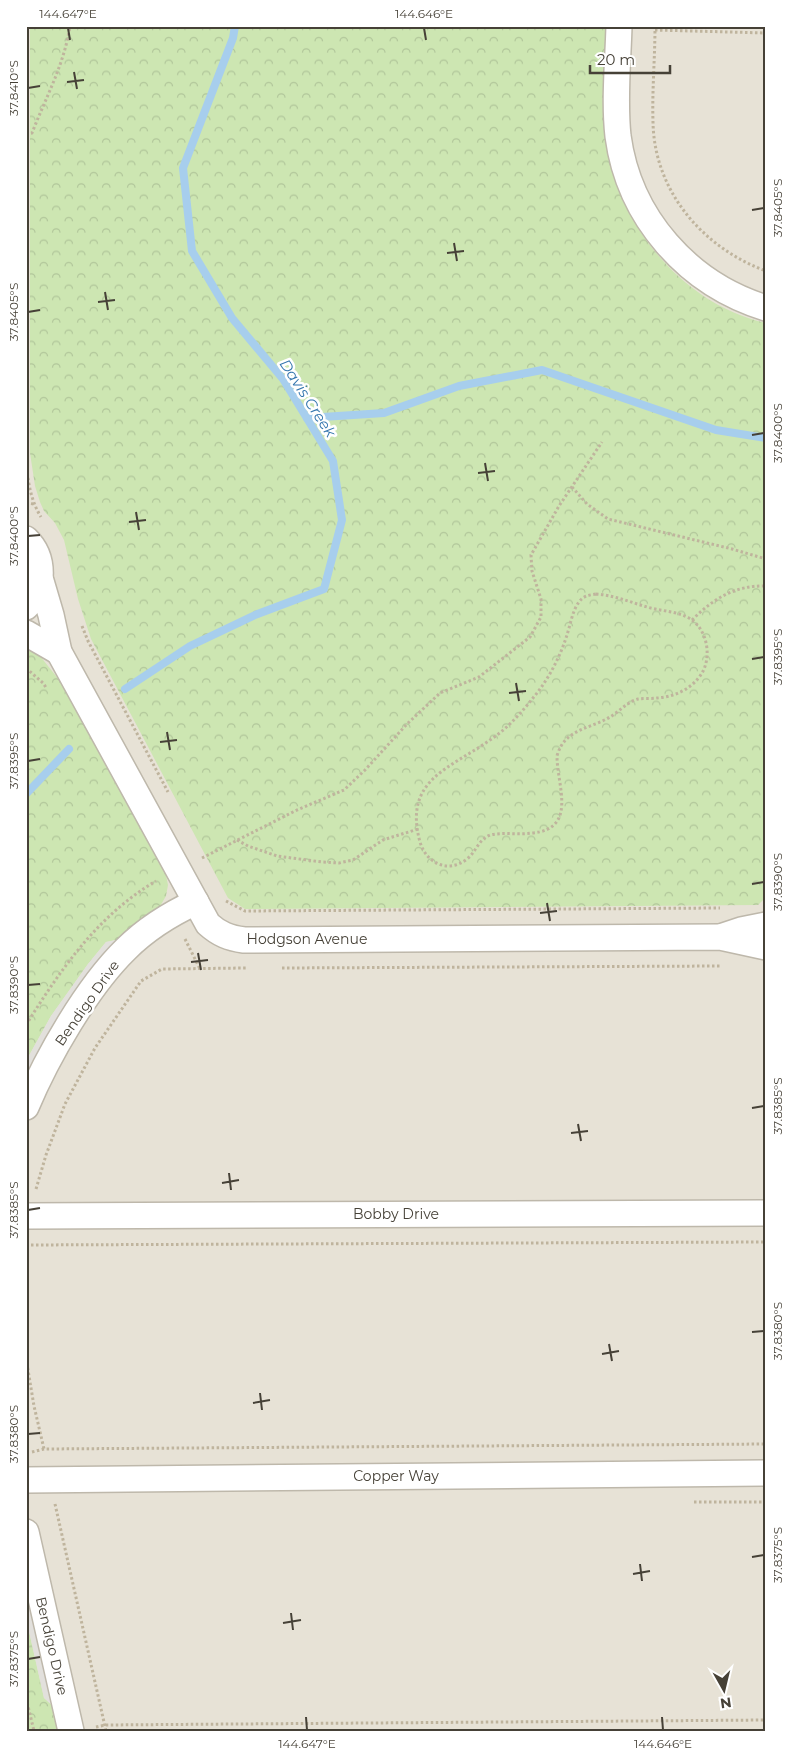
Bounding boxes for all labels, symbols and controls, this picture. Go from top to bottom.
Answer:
text: 144.647°E [39,6,97,21]
text: 144.646°E [395,6,453,21]
scale bar [590,42,670,74]
text: 20 m [597,50,635,69]
text: 37.8410°S [6,60,21,116]
text: 37.8405°S [770,179,785,237]
text: 37.8405°S [6,283,21,341]
water label: Davis Creek [276,355,341,442]
text: 37.8400°S [770,403,785,463]
text: 37.8400°S [6,506,21,566]
text: 37.8395°S [770,629,785,685]
text: 37.8395°S [6,733,21,789]
text: 37.8390°S [770,853,785,911]
street label: Hodgson Avenue [247,930,367,948]
text: 37.8390°S [6,956,21,1014]
street label: Bendigo Drive [51,957,123,1049]
text: 37.8385°S [770,1077,785,1135]
text: 37.8385°S [6,1181,21,1239]
street label: Bobby Drive [353,1205,439,1223]
text: 37.8380°S [770,1302,785,1360]
text: 37.8380°S [6,1405,21,1463]
street label: Copper Way [353,1467,439,1485]
text: 37.8375°S [770,1527,785,1583]
street label: Bendigo Drive [32,1595,72,1697]
text: 37.8375°S [6,1631,21,1687]
north arrow [700,1664,750,1714]
text: N [719,1693,733,1713]
text: 144.647°E [278,1736,336,1751]
text: 144.646°E [634,1736,692,1751]

